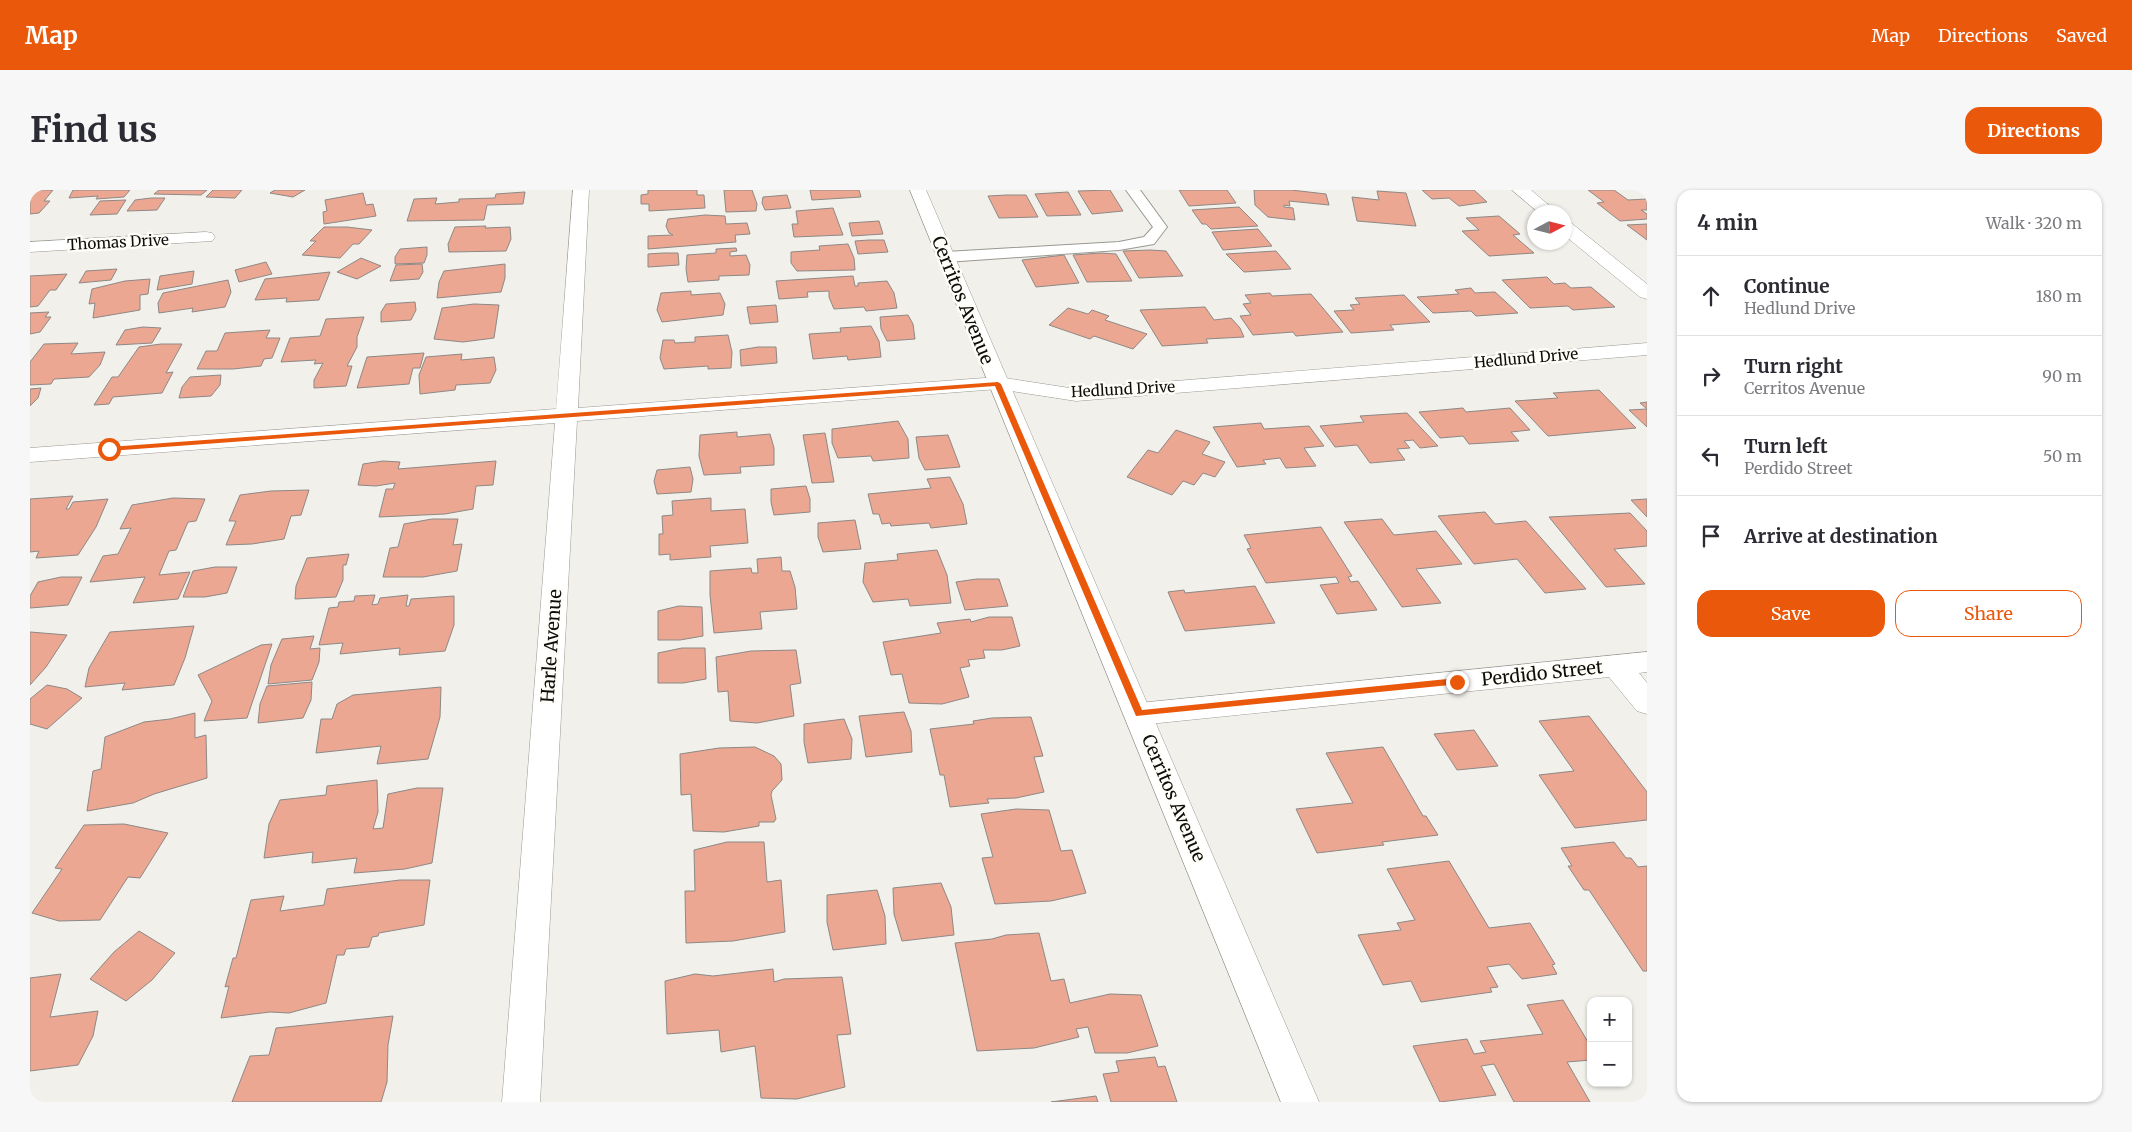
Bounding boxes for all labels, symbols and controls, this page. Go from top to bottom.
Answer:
text: Map [25,20,78,51]
text: Map [1872,24,1910,47]
text: Directions [1938,24,2028,47]
text: Saved [2056,24,2107,47]
button: Directions [1965,107,2102,154]
text: Find us [30,108,157,152]
north arrow [1527,205,1572,250]
text: 4 min [1697,209,1758,236]
text: Walk · 320 m [1986,213,2082,233]
street label: Thomas Drive [67,230,170,254]
street label: Cerritos Avenue [927,233,999,367]
text: Continue [1744,274,1830,298]
icon: ahead [1697,282,1725,310]
text: 180 m [2036,286,2082,306]
text: Hedlund Drive [1744,298,1855,318]
street label: Hedlund Drive [1473,344,1579,372]
text: Turn right [1744,354,1843,378]
icon: right [1697,362,1725,390]
text: 90 m [2042,366,2082,386]
street label: Hedlund Drive [1070,377,1176,401]
text: Cerritos Avenue [1744,378,1865,398]
text: Turn left [1744,434,1828,458]
route start [98,438,121,461]
icon: left [1697,442,1725,470]
text: 50 m [2043,446,2082,466]
text: Perdido Street [1744,458,1853,478]
icon: arrive [1697,522,1725,550]
text: Arrive at destination [1744,524,1938,548]
street label: Harle Avenue [536,588,566,704]
button: Save [1697,590,1885,637]
button: Share [1895,590,2082,637]
street label: Perdido Street [1480,655,1604,691]
route end [1446,671,1469,694]
street label: Cerritos Avenue [1137,731,1211,865]
map controls [1587,997,1632,1087]
button: + [1587,997,1632,1042]
button: − [1587,1042,1632,1087]

